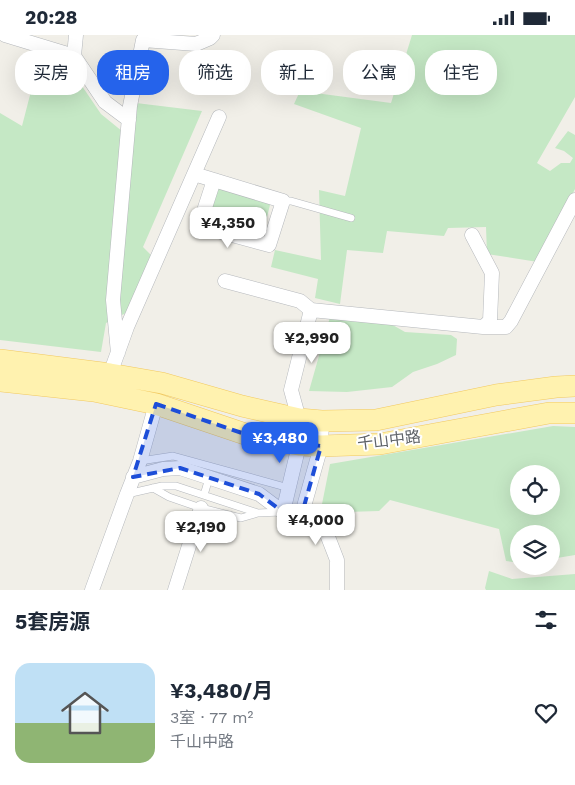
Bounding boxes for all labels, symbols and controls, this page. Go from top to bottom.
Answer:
text: 20:28 [25,6,78,29]
chip: 买房 [15,50,87,95]
chip: 租房 [97,50,169,95]
chip: 筛选 [179,50,251,95]
chip: 新上 [261,50,333,95]
chip: 公寓 [343,50,415,95]
chip: 住宅 [425,50,497,95]
pin: ¥4,350 [187,207,269,249]
text: ¥4,350 [201,213,255,232]
pin: ¥2,990 [271,321,353,364]
text: ¥2,990 [285,328,339,347]
pin: ¥3,480 [239,421,321,464]
street label: 千山中路 [356,427,422,453]
text: ¥3,480 [252,428,308,447]
map controls [510,465,560,575]
button: locate [510,465,560,515]
pin: ¥4,000 [275,503,357,546]
text: ¥4,000 [288,510,344,529]
pin: ¥2,190 [160,511,242,553]
text: ¥2,190 [176,517,226,536]
button: layers [510,525,560,575]
icon: filters [532,606,560,634]
text: 5套房源 [15,609,90,634]
text: ¥3,480/月 [170,678,273,703]
icon: home [55,683,115,743]
icon: heart [532,699,560,727]
text: 3室 · 77 m² [170,708,253,727]
text: 千山中路 [170,732,234,751]

